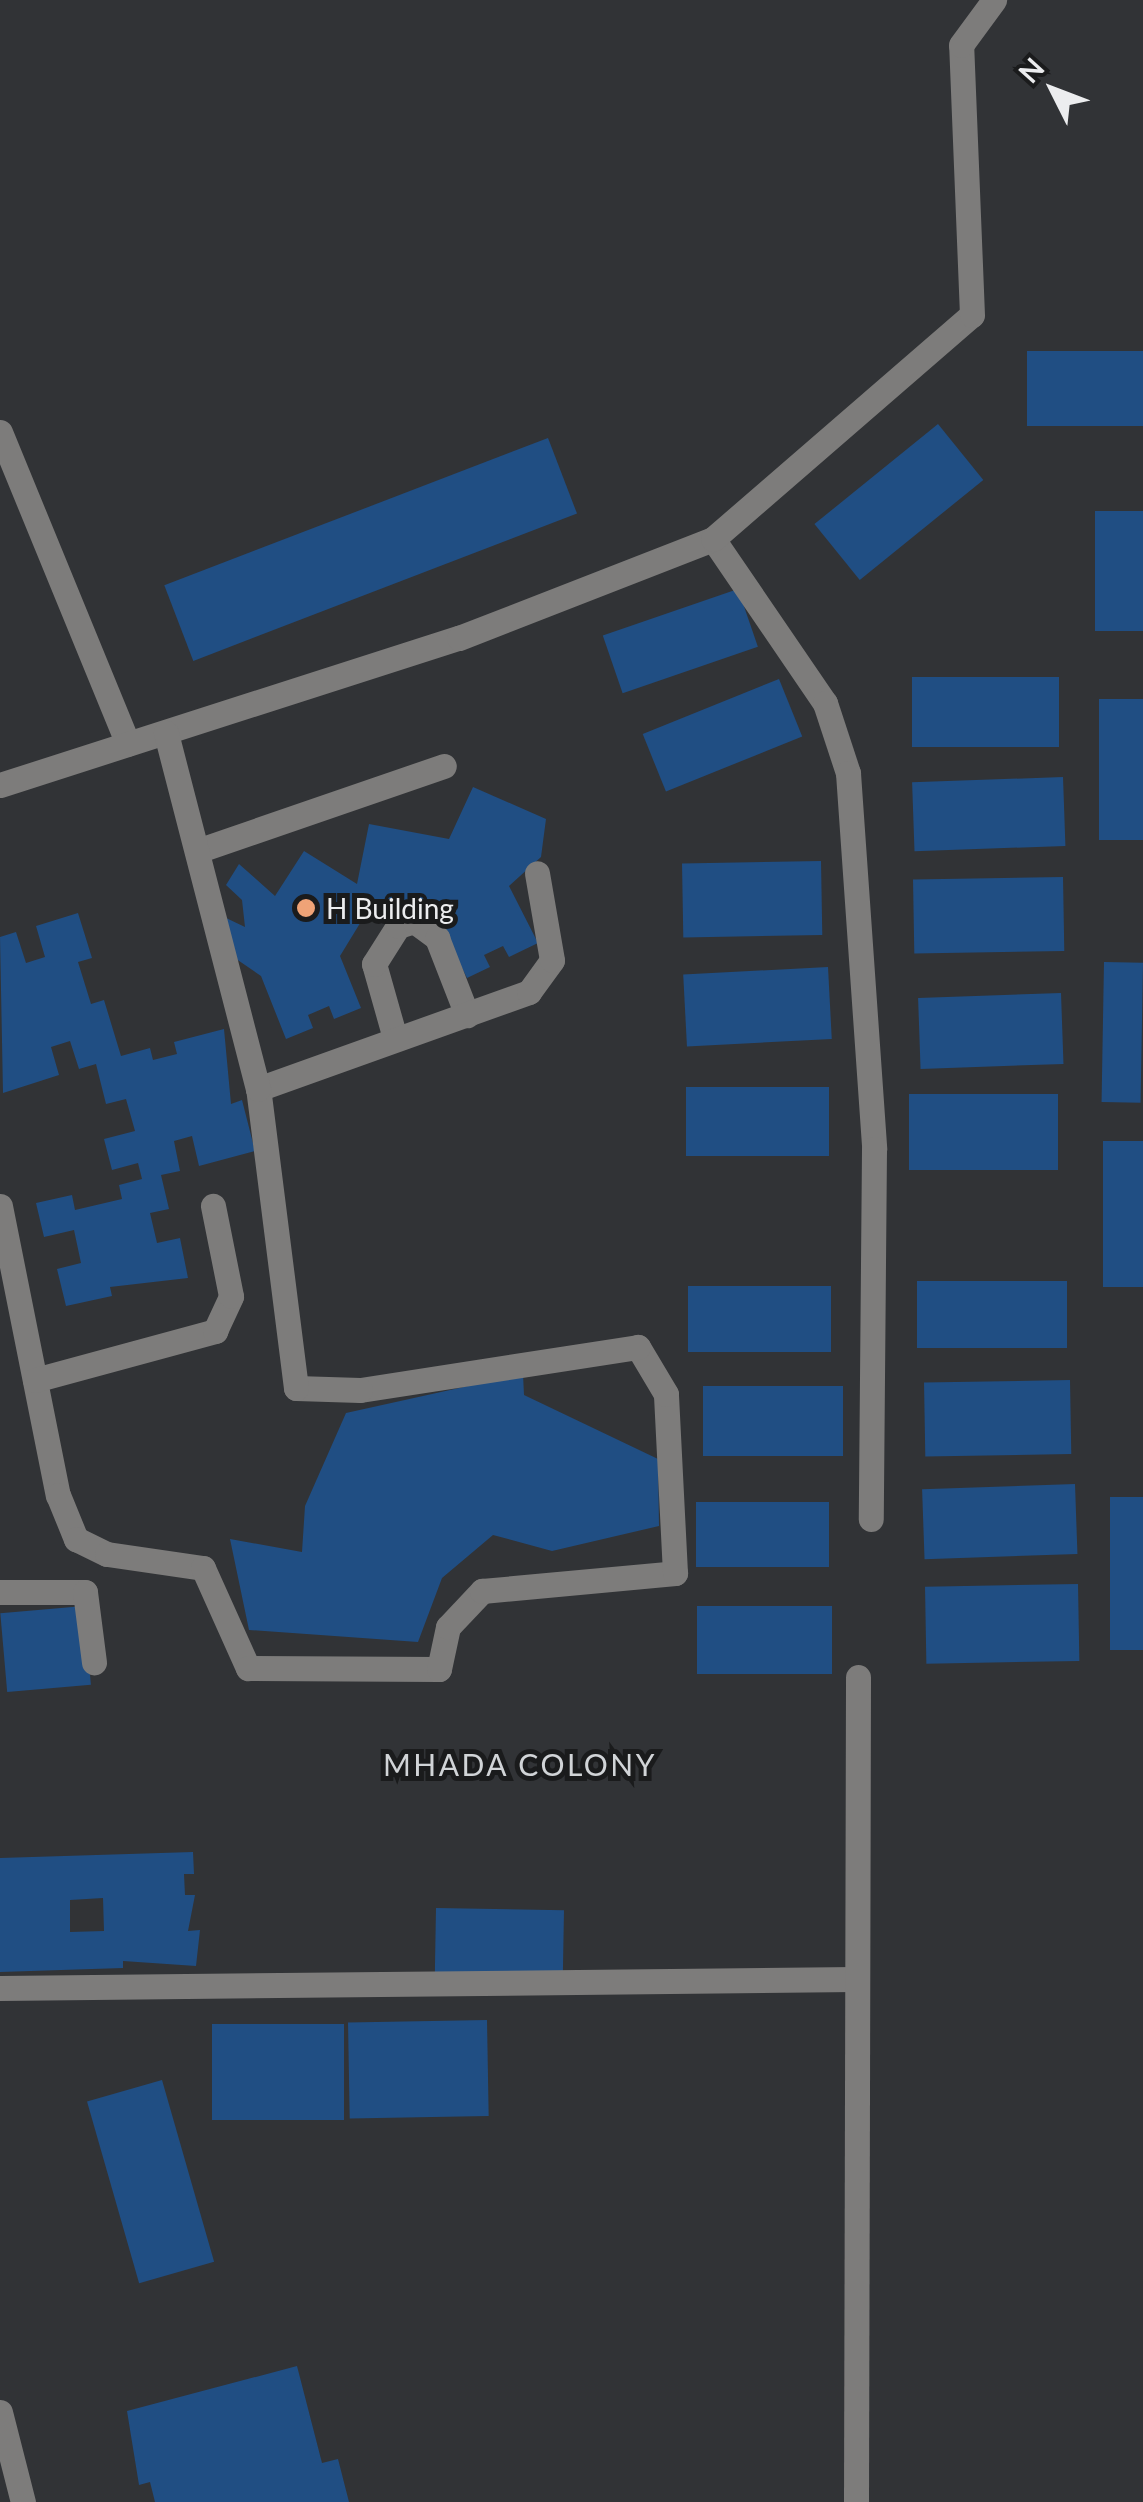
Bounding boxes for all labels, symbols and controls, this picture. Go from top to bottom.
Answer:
north arrow [1003,40,1103,140]
text: N [1011,51,1051,89]
place label: H Building [326,891,454,925]
marker: H Building [295,897,317,919]
district label: MHADA COLONY [383,1746,657,1782]

